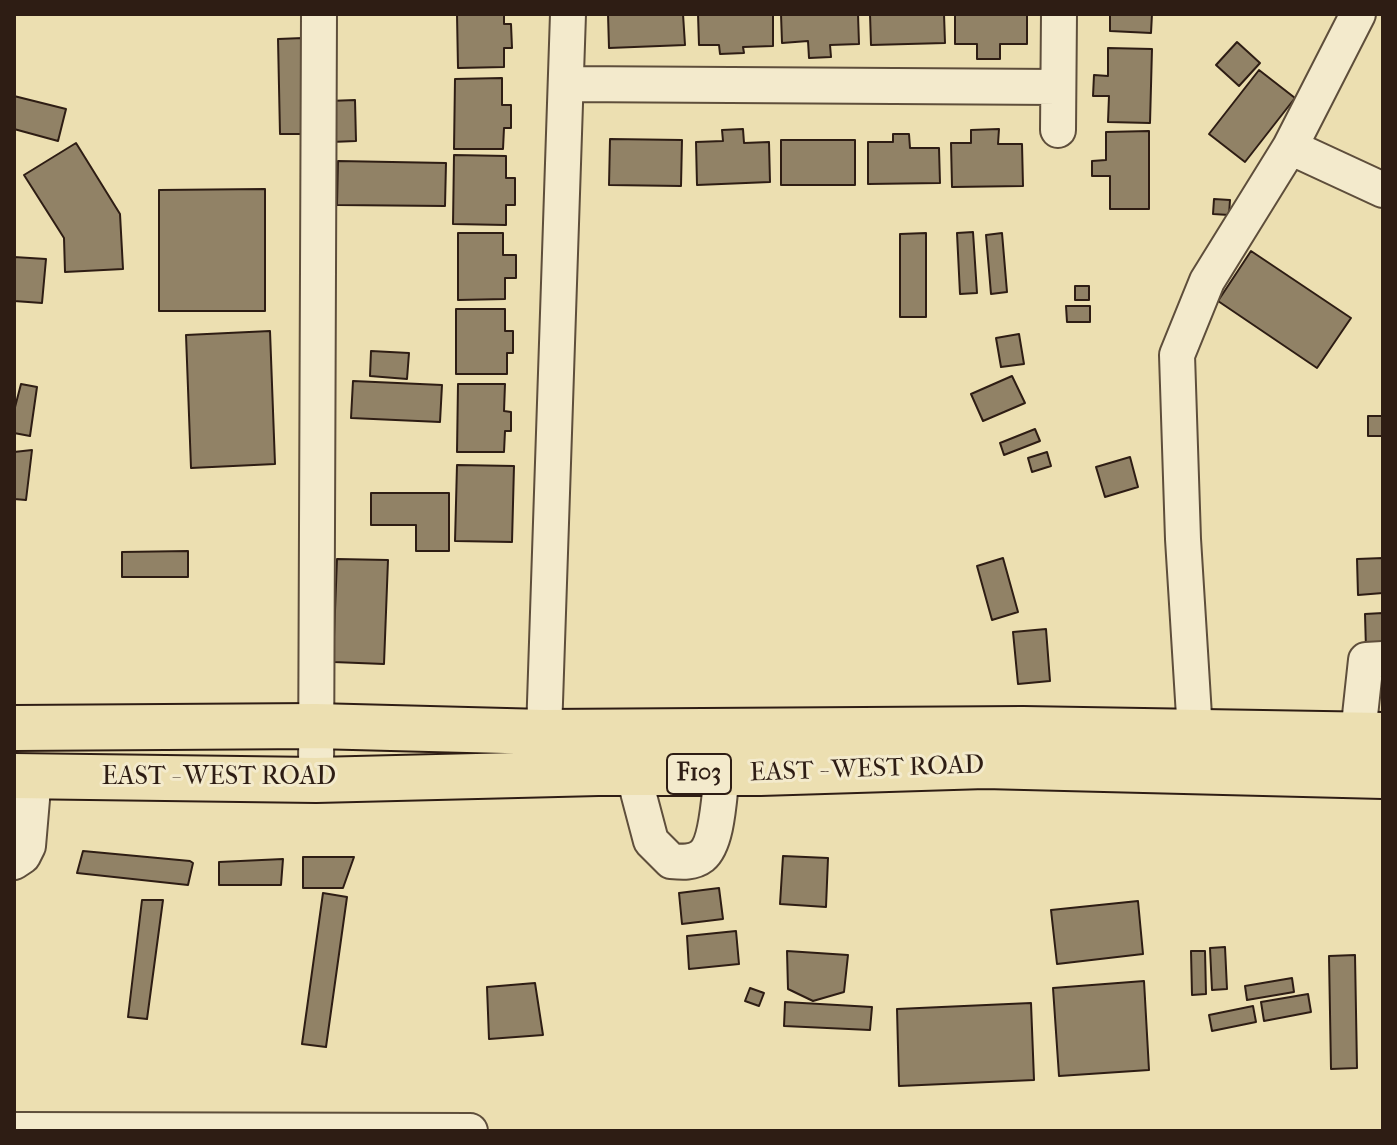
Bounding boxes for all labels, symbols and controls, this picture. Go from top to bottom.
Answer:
street label: EAST - WEST ROAD [749,750,985,790]
road number: F103 [667,754,731,794]
street label: EAST - WEST ROAD [102,762,336,794]

